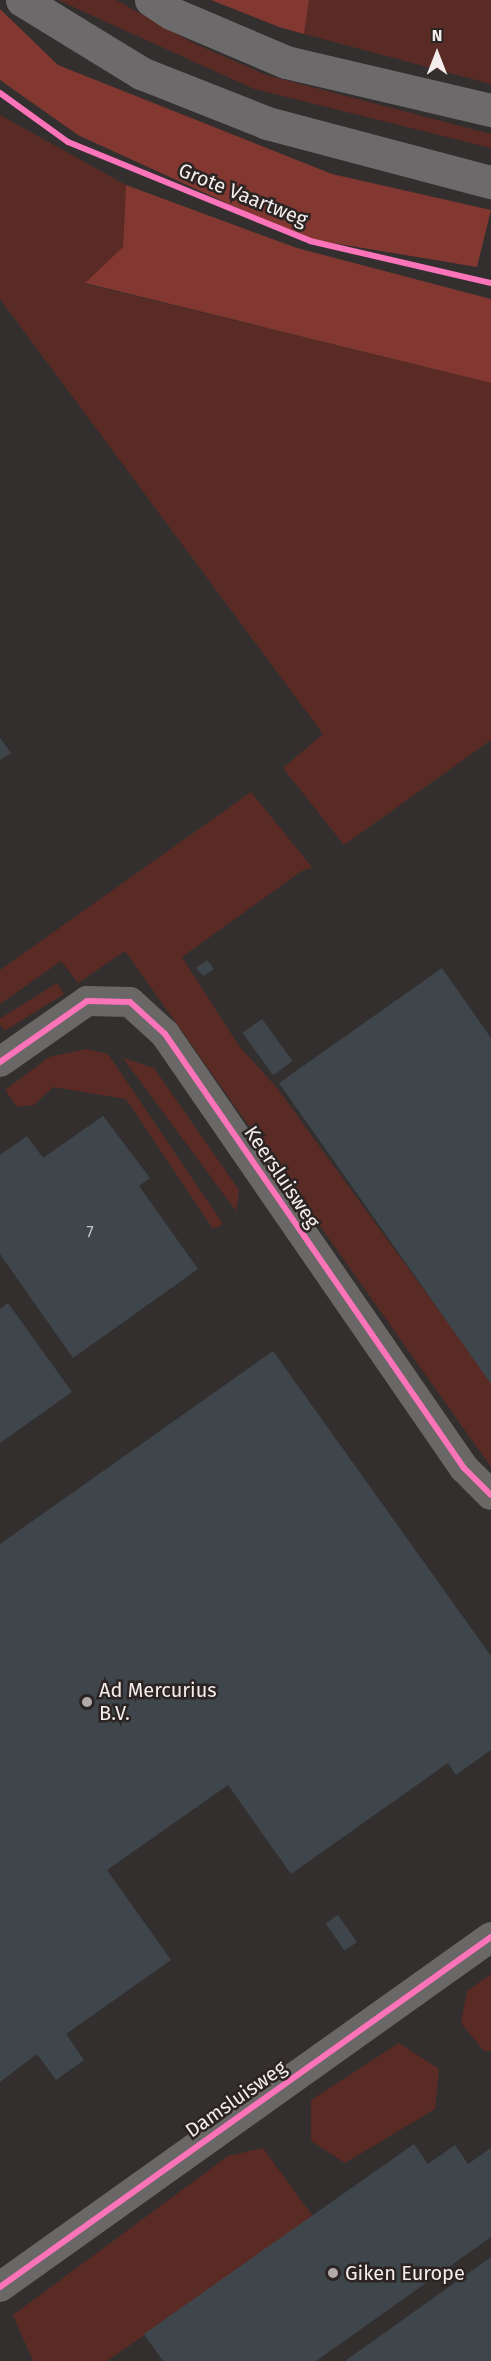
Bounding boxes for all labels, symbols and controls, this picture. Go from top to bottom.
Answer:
north arrow [407,24,467,84]
text: N [432,26,442,45]
street label: Grote Vaartweg [175,158,311,232]
street label: Keersluisweg [239,1121,325,1233]
house number: 7 [86,1223,94,1243]
place label: Ad Mercurius B.V. [99,1678,217,1725]
marker: Ad Mercurius B.V. [80,1695,94,1709]
street label: Damsluisweg [181,2055,291,2143]
place label: Giken Europe [345,2261,465,2285]
marker: Giken Europe [326,2266,340,2280]

